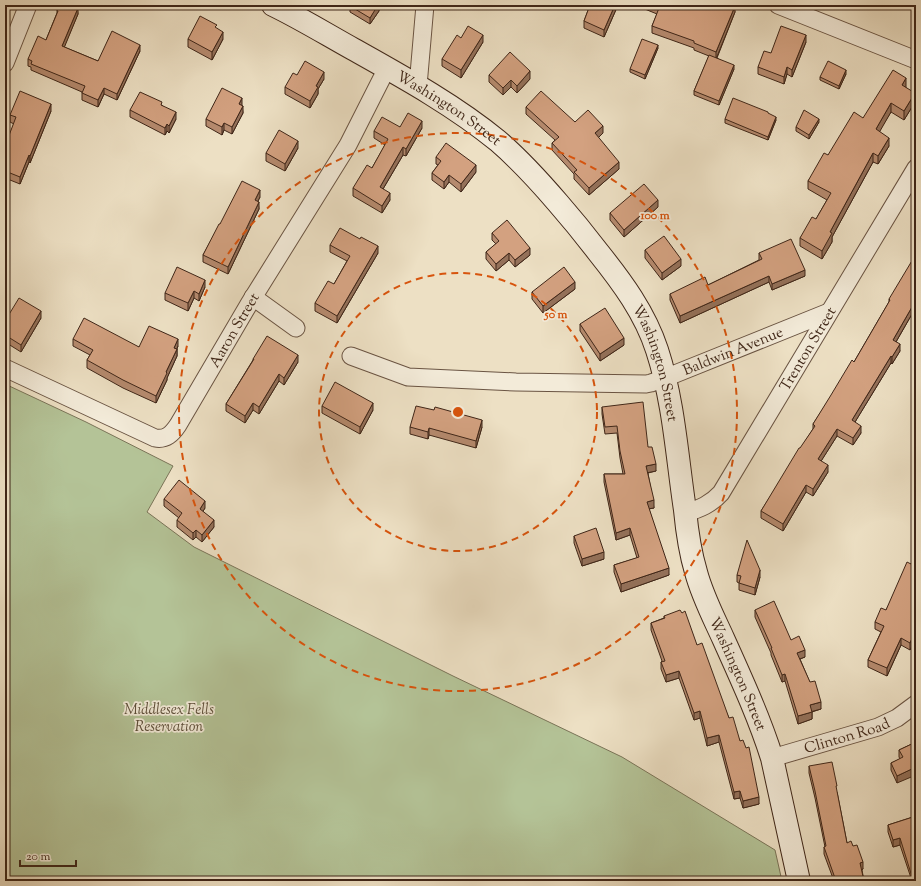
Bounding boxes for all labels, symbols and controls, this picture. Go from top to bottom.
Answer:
street label: Washington Street [392,67,505,151]
text: 100 m [639,207,670,225]
street label: Aaron Street [205,289,265,372]
street label: Washington Street [626,301,682,423]
street label: Trenton Street [775,303,842,396]
text: 50 m [544,306,568,324]
street label: Baldwin Avenue [680,322,787,382]
centre of rings [451,405,465,419]
street label: Washington Street [703,614,771,734]
park label: Middlesex Fells Reservation [124,700,214,738]
street label: Clinton Road [802,714,894,760]
scale bar [20,842,76,868]
text: 20 m [26,848,51,866]

